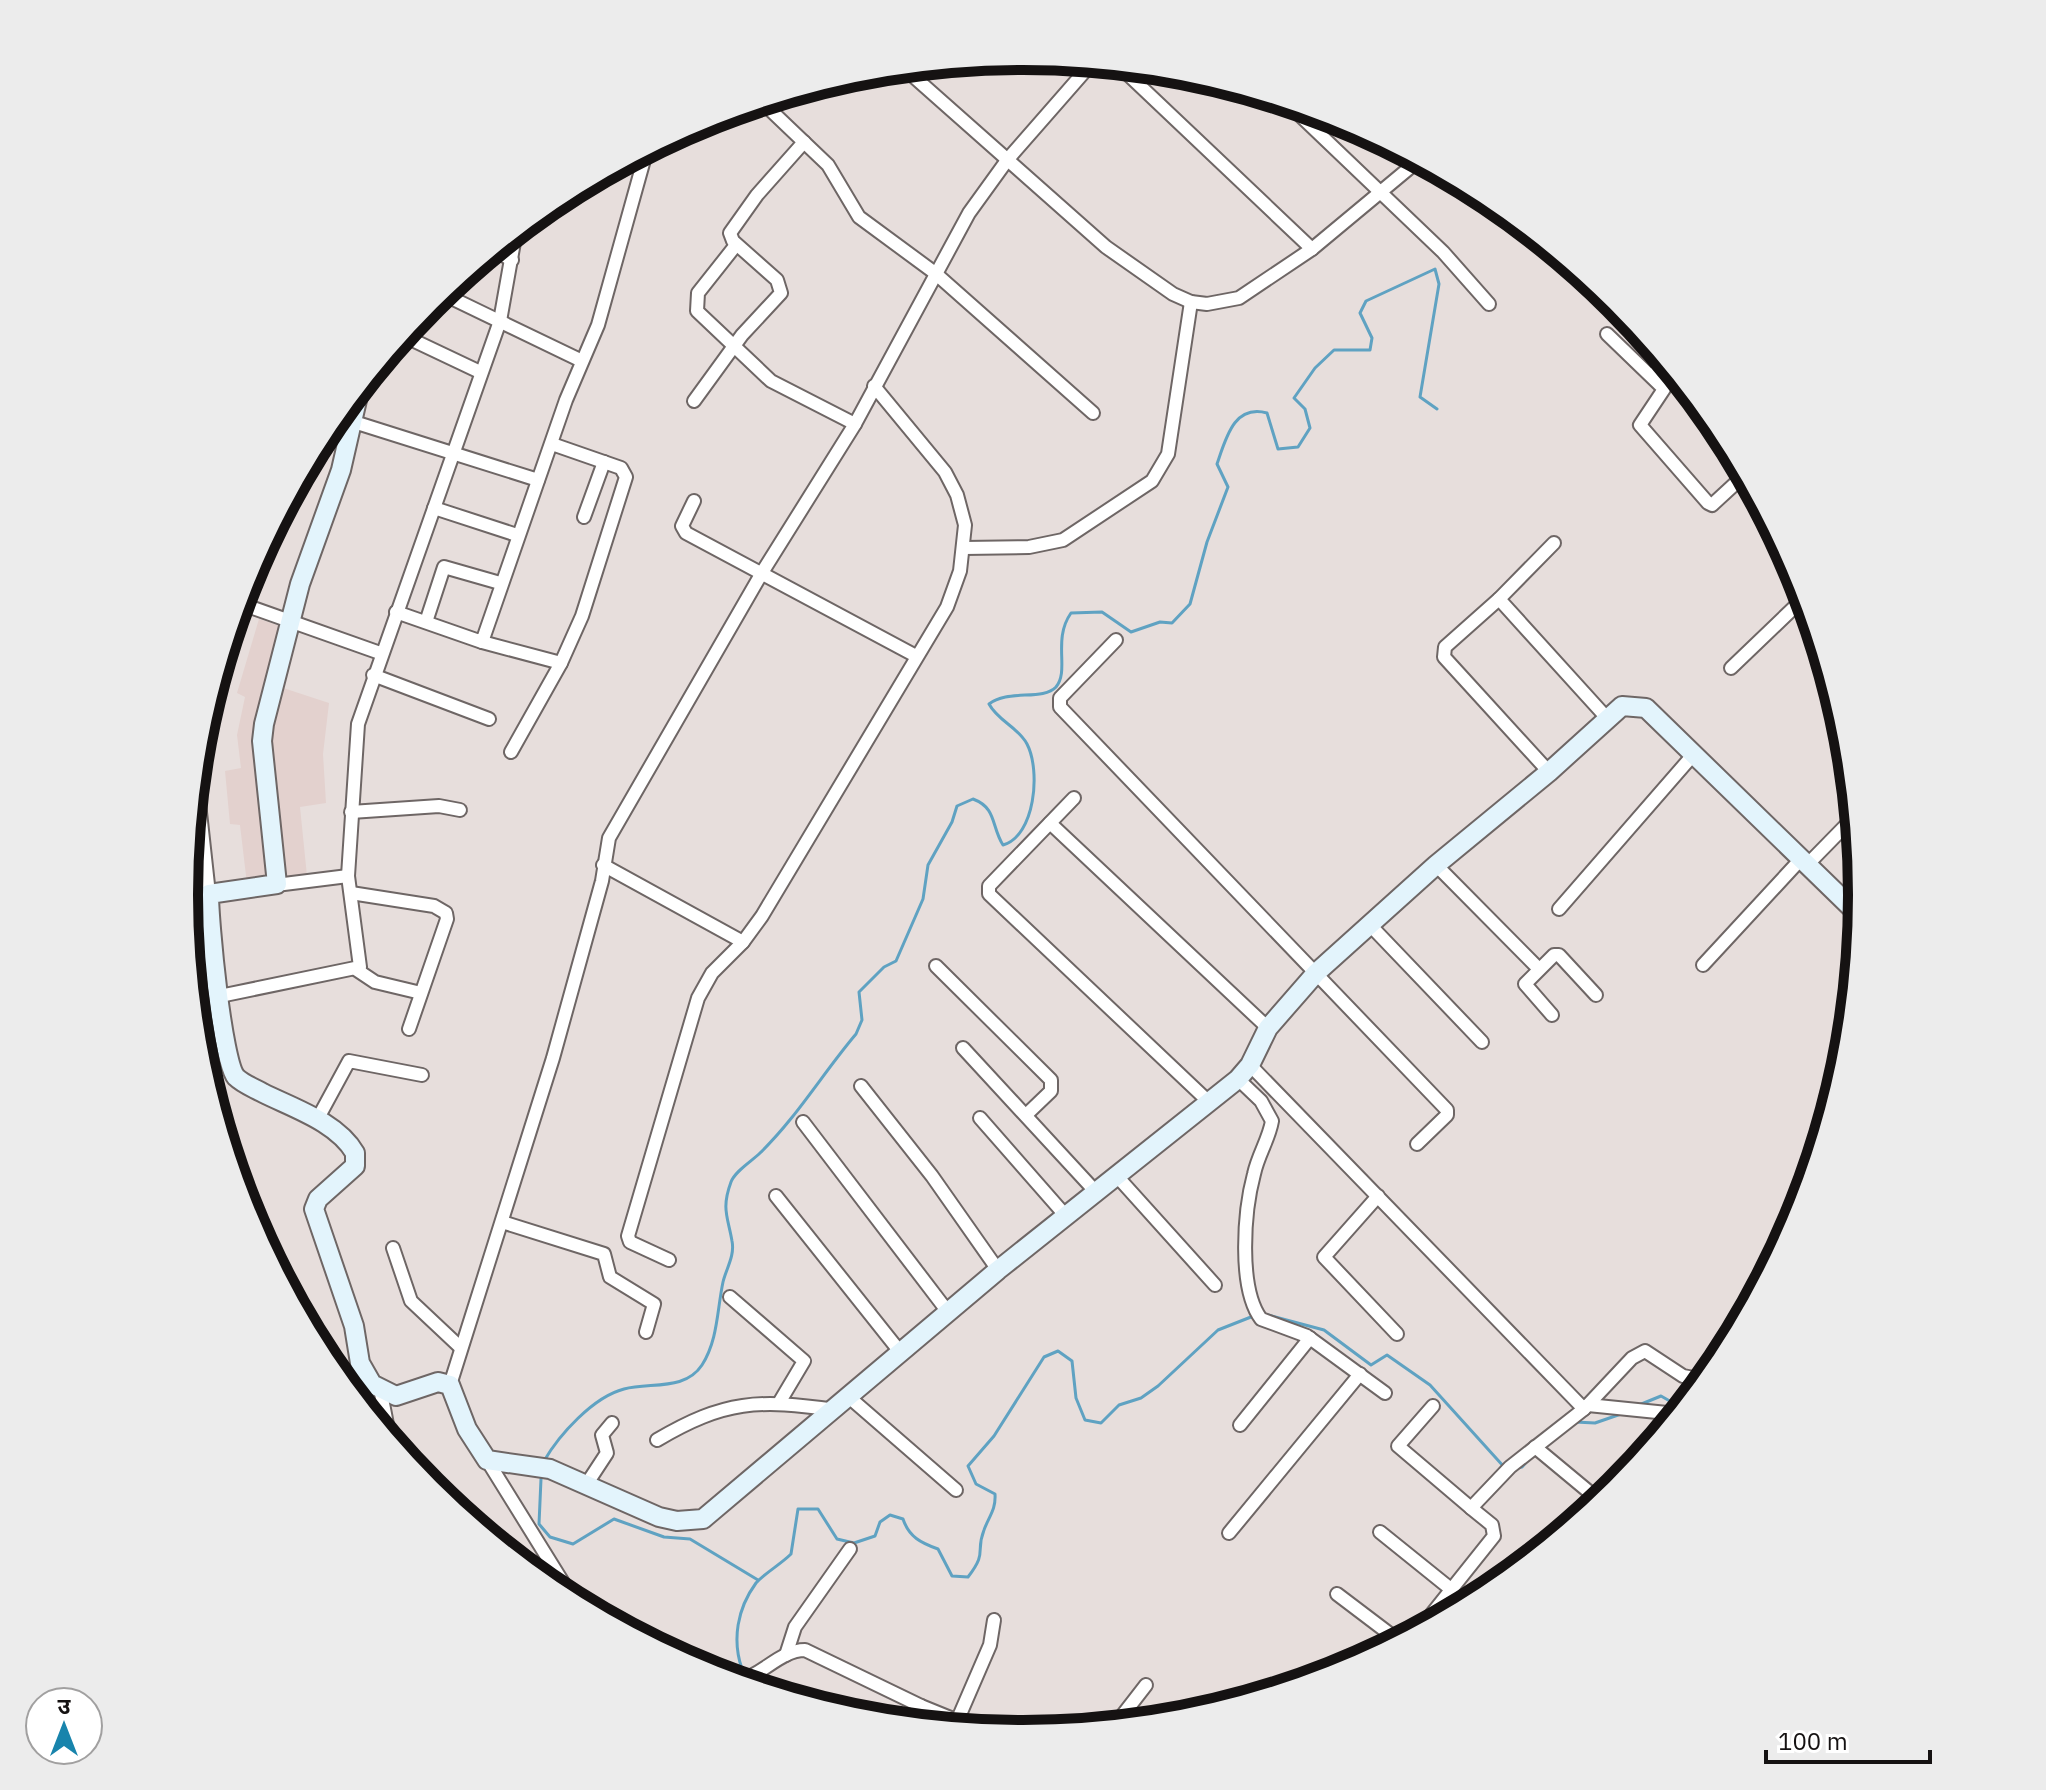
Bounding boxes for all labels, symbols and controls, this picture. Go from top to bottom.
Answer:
north arrow [24,1686,104,1766]
text: उ [58,1691,72,1720]
scale bar [1766,1714,1930,1764]
text: 100 m [1778,1725,1848,1757]

